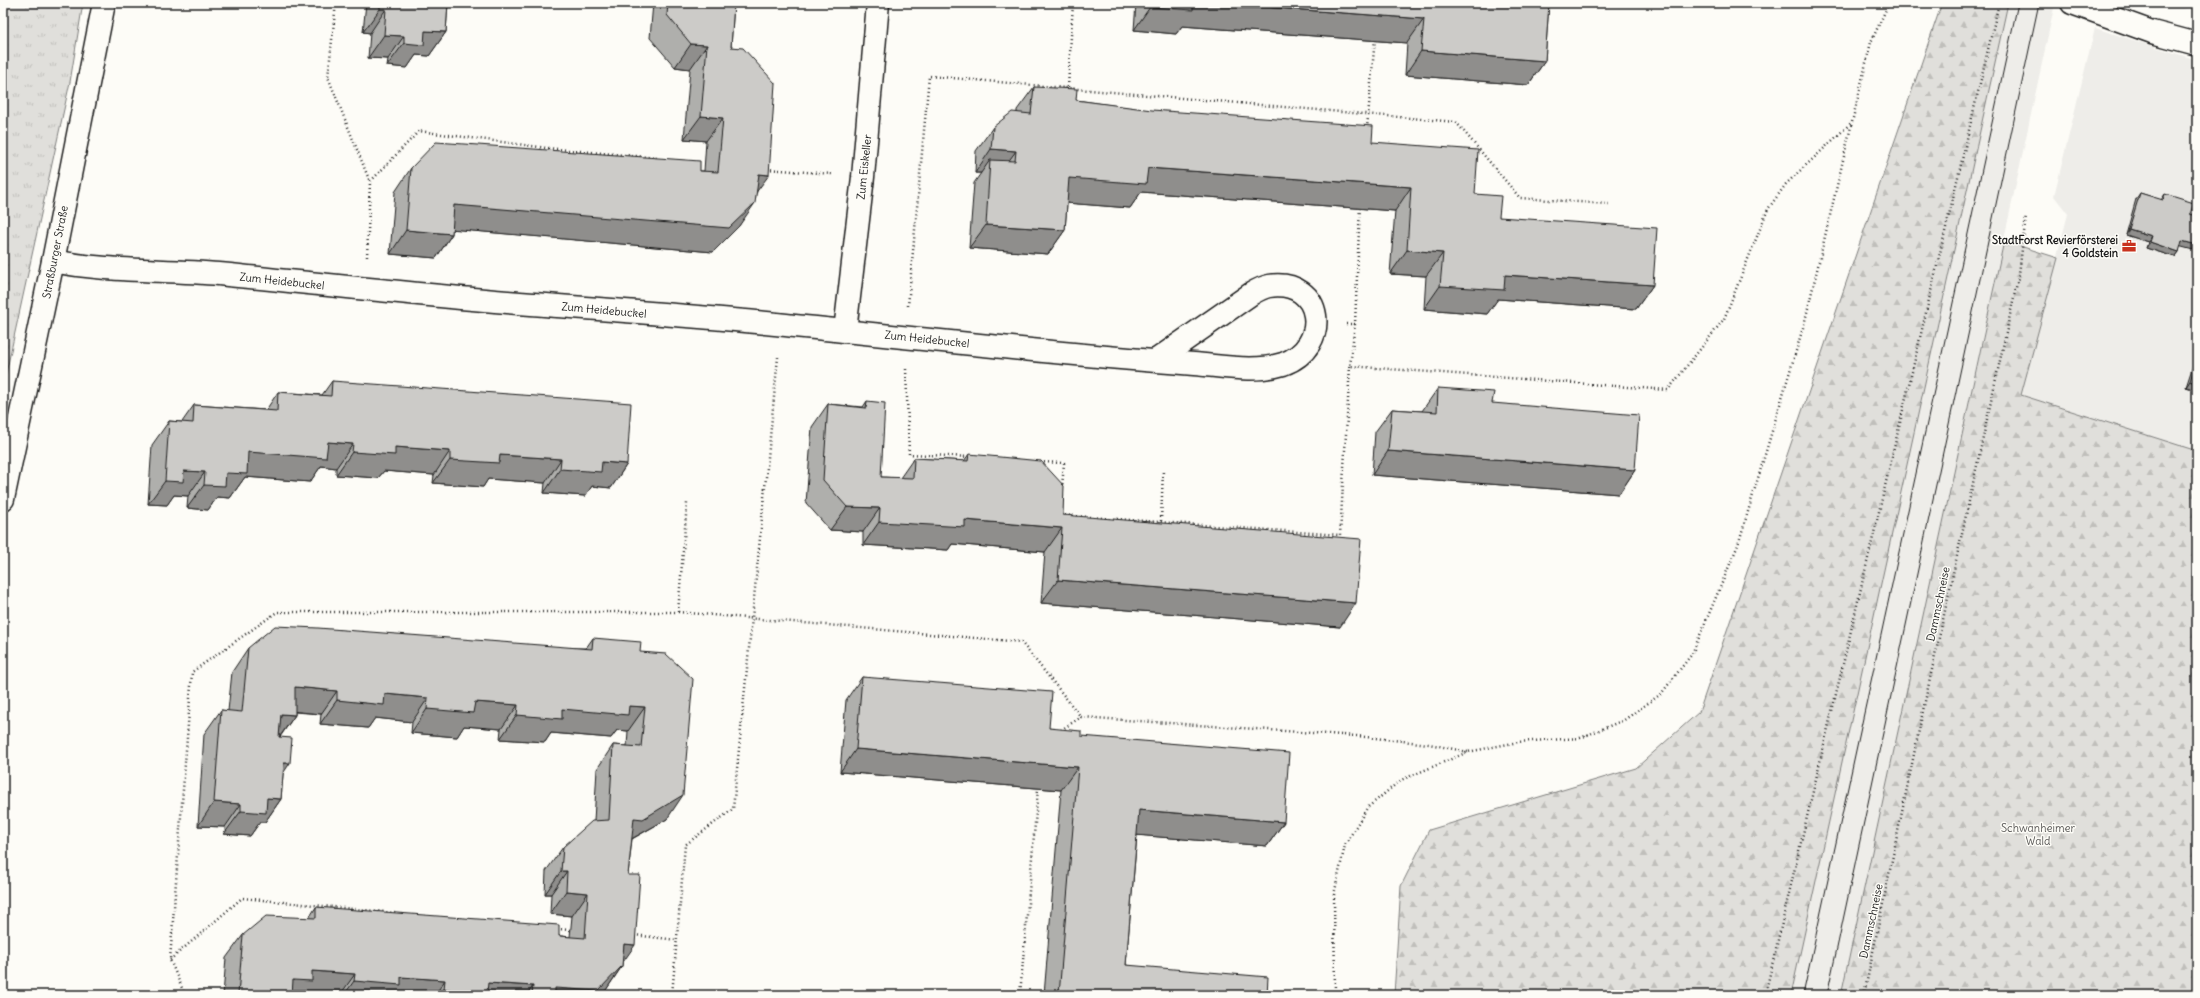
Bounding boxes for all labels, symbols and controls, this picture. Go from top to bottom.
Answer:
street label: Zum Eiskeller [854,133,874,200]
street label: Straßburger Straße [39,204,71,300]
place label: StadtForst Revierförsterei 4 Goldstein [1992,233,2119,260]
office icon: StadtForst Revierförsterei 4 Goldstein [2121,238,2137,254]
street label: Zum Heidebuckel [239,270,325,292]
street label: Zum Heidebuckel [561,299,647,321]
street label: Zum Heidebuckel [884,328,970,350]
street label: Dammschneise [1923,565,1953,643]
park label: Schwanheimer Wald [2001,821,2076,848]
street label: Dammschneise [1856,882,1886,960]

